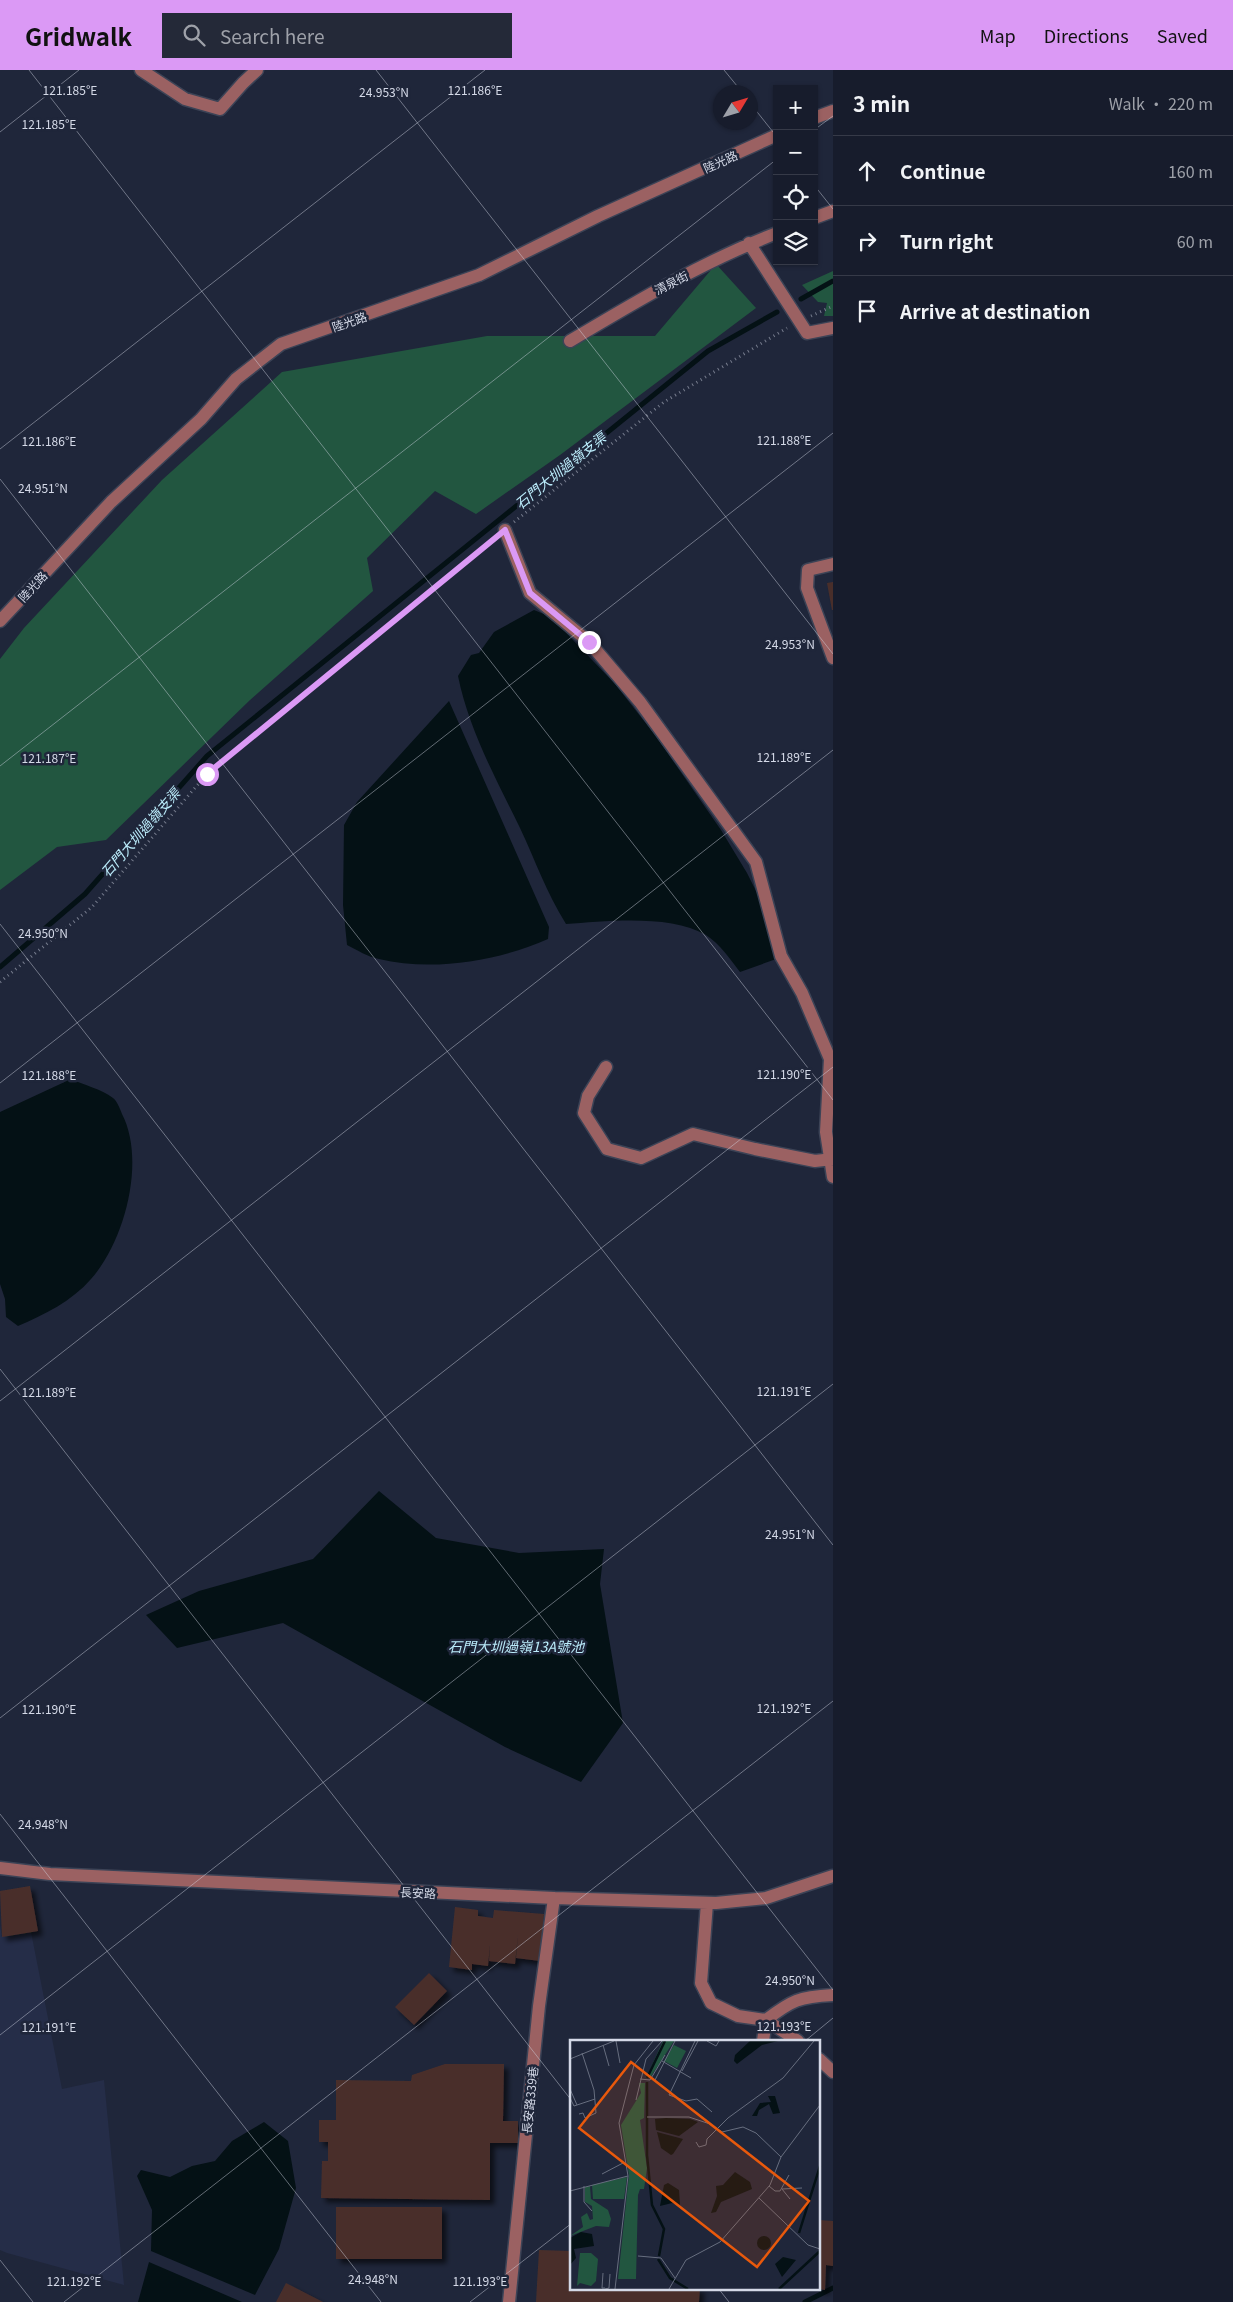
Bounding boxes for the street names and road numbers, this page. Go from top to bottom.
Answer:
street label: 陸光路 [700,146,740,176]
street label: 清泉街 [651,266,691,298]
street label: 陸光路 [329,307,369,335]
street label: 陸光路 [14,567,50,605]
street label: 長安路 [400,1883,436,1901]
street label: 長安路339巷 [517,2065,541,2135]

